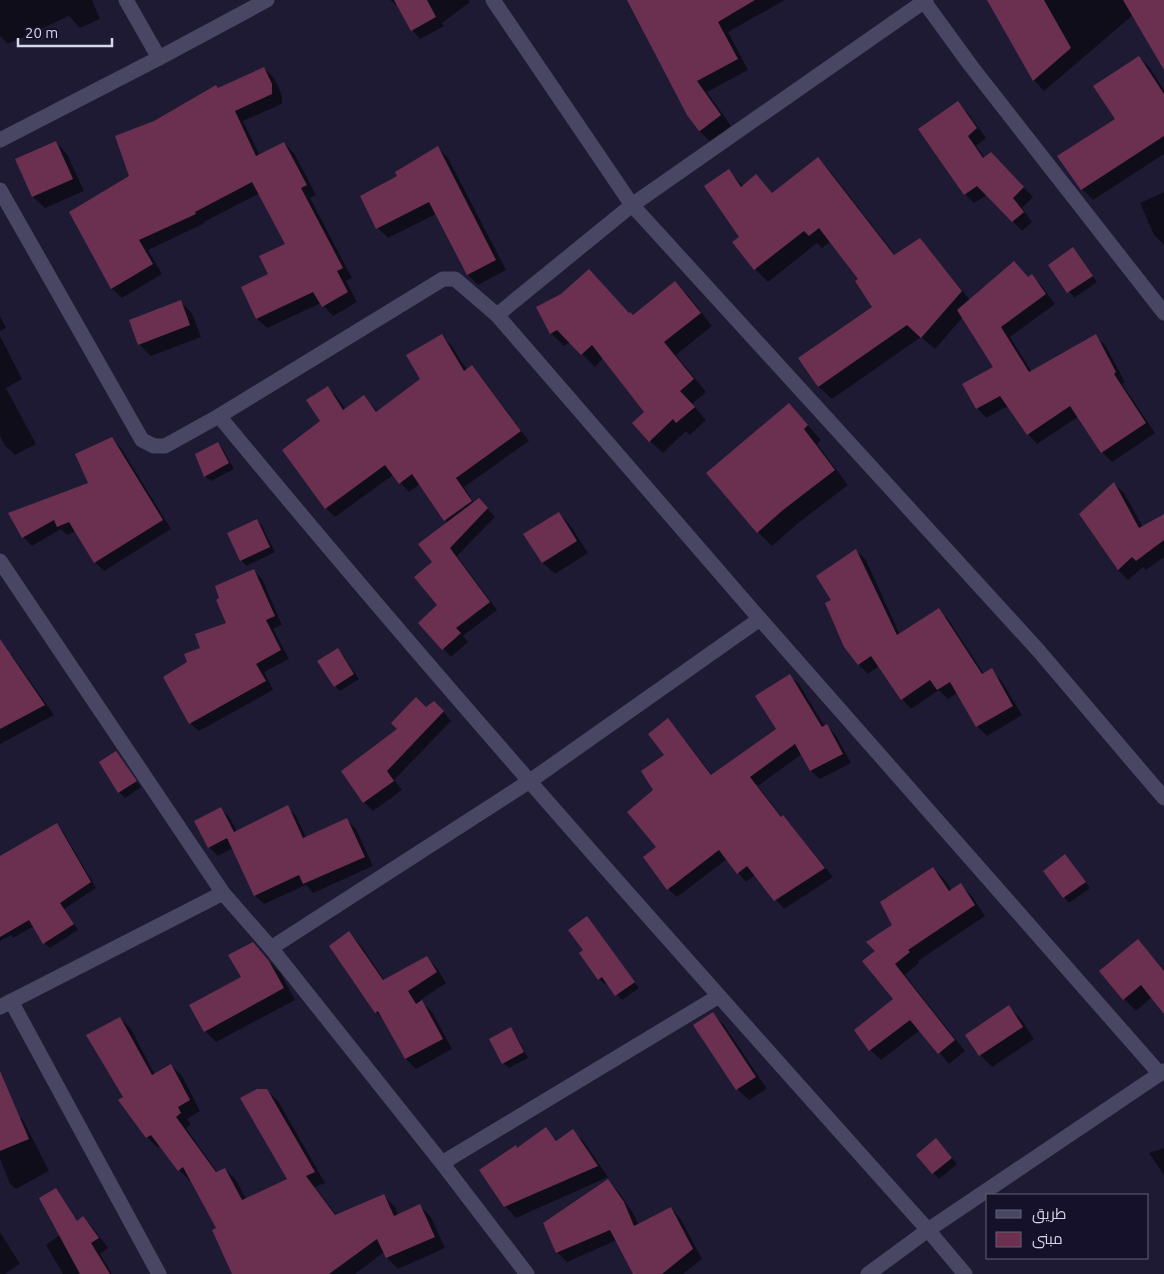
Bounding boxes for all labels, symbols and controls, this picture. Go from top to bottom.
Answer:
scale bar [18,15,111,47]
text: 20 m [25,24,58,41]
legend [986,1194,1149,1259]
text: طريق [1032,1205,1066,1224]
text: مبنى [1032,1230,1063,1249]

